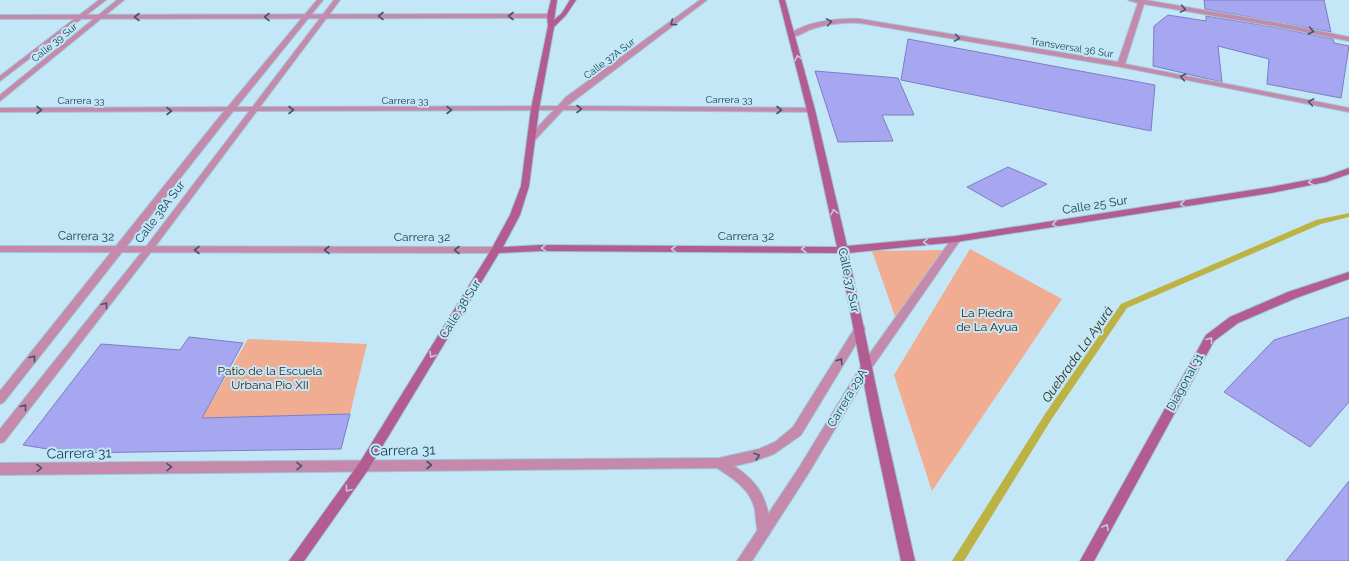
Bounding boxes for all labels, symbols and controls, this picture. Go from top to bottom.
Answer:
one-way arrow [1180,4,1186,12]
one-way arrow [378,12,384,20]
one-way arrow [508,12,514,20]
one-way arrow [134,13,140,21]
one-way arrow [264,13,270,21]
one-way arrow [670,18,677,26]
one-way arrow [825,18,832,26]
street label: Calle 39 Sur [29,20,80,64]
one-way arrow [1308,27,1314,35]
one-way arrow [954,33,960,42]
street label: Calle 37A Sur [582,35,637,81]
street label: Transversal 36 Sur [1030,35,1115,60]
one-way arrow [794,55,803,62]
one-way arrow [1180,74,1186,82]
street label: Carrera 33 [705,94,753,105]
street label: Carrera 33 [57,95,105,106]
street label: Carrera 33 [381,95,429,106]
one-way arrow [1308,98,1314,107]
one-way arrow [576,104,582,113]
one-way arrow [776,105,782,114]
one-way arrow [36,106,42,114]
one-way arrow [288,106,294,115]
one-way arrow [446,106,452,114]
one-way arrow [166,107,172,115]
one-way arrow [1308,177,1315,185]
street label: Calle 38A Sur [132,178,188,246]
street label: Calle 25 Sur [1061,193,1129,217]
one-way arrow [1180,199,1186,208]
one-way arrow [830,209,838,215]
one-way arrow [1052,219,1058,228]
street label: Carrera 32 [58,229,114,243]
street label: Carrera 32 [718,229,774,243]
street label: Carrera 32 [394,230,450,244]
one-way arrow [923,237,929,246]
one-way arrow [541,244,547,252]
one-way arrow [671,245,677,253]
one-way arrow [801,245,807,253]
one-way arrow [194,246,200,254]
one-way arrow [324,246,330,254]
one-way arrow [454,246,460,254]
street label: Calle 37 Sur [835,246,863,314]
street label: Calle 38 Sur [436,276,484,341]
one-way arrow [100,303,107,310]
water label: Quebrada La Ayurá [1039,303,1116,405]
park label: La Piedra de La Ayua [956,306,1018,334]
one-way arrow [1205,338,1212,345]
one-way arrow [429,351,437,358]
street label: Diagonal 31 [1164,351,1206,413]
one-way arrow [28,355,35,362]
one-way arrow [835,358,843,365]
park label: Patio de la Escuela Urbana Pio XII [218,364,322,392]
street label: Carrera 29A [824,366,870,430]
one-way arrow [19,405,26,412]
street label: Carrera 31 [371,441,435,459]
street label: Carrera 31 [47,444,111,462]
one-way arrow [753,452,760,461]
one-way arrow [426,461,432,469]
one-way arrow [296,462,302,470]
one-way arrow [166,463,172,471]
one-way arrow [36,464,42,472]
one-way arrow [346,484,353,491]
one-way arrow [1101,524,1109,531]

